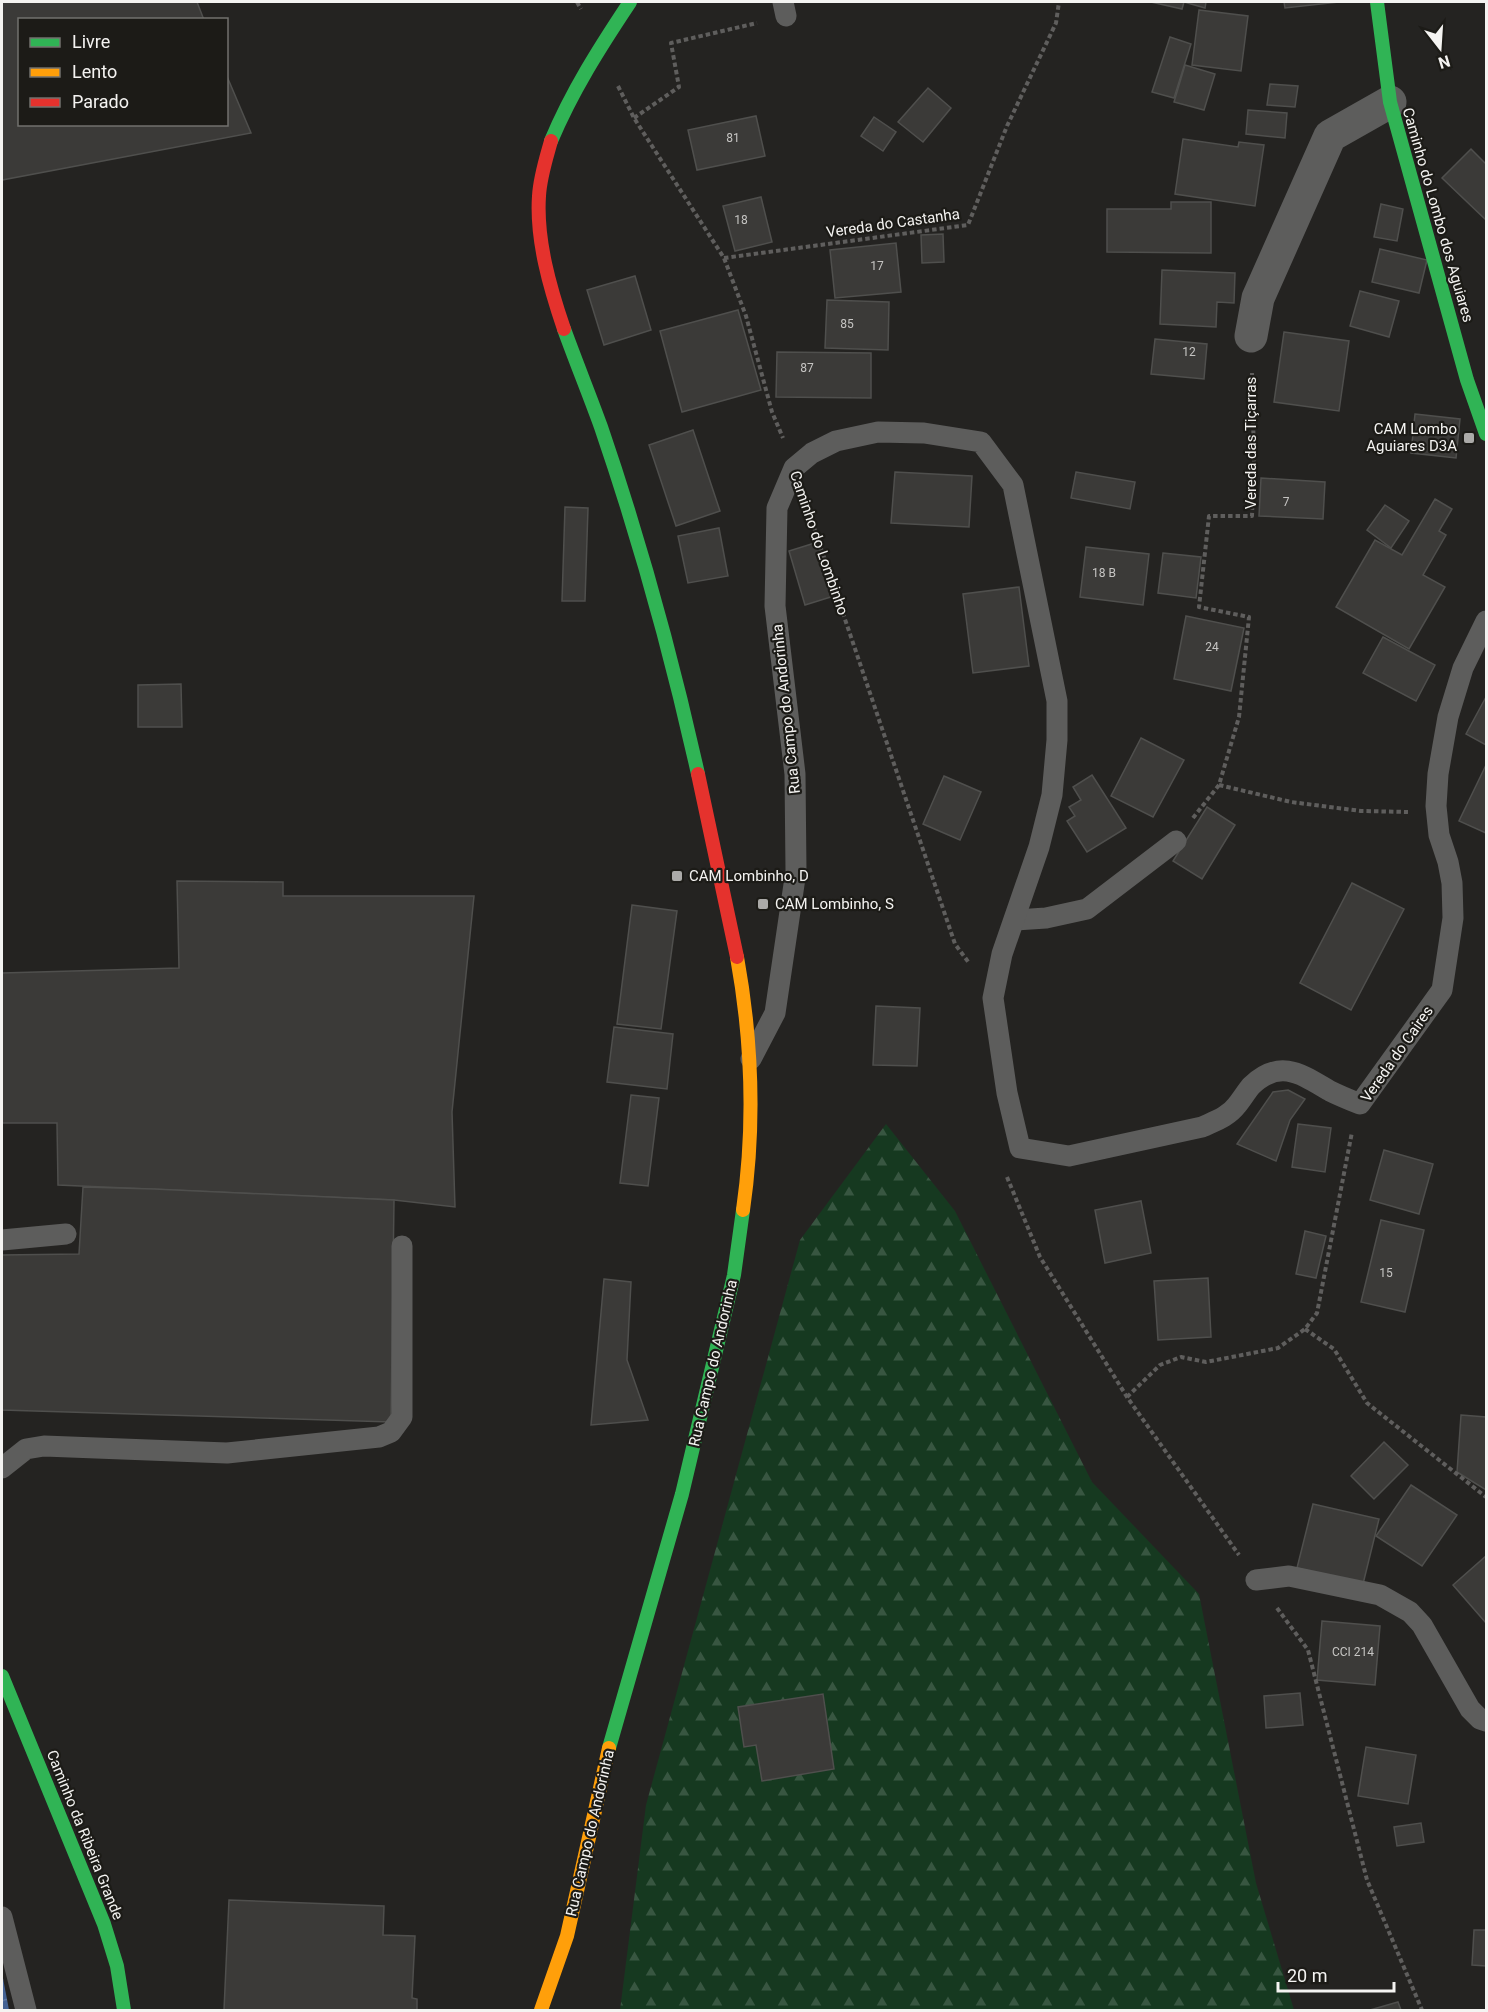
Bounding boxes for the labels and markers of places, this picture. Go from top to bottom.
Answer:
place label: CAM Lombo Aguiares D3A [1366,420,1457,455]
marker: CAM Lombo Aguiares D3A [1462,431,1476,445]
place label: CAM Lombinho, D [689,867,809,885]
marker: CAM Lombinho, D [670,869,684,883]
place label: CAM Lombinho, S [775,895,894,913]
marker: CAM Lombinho, S [756,897,770,911]

